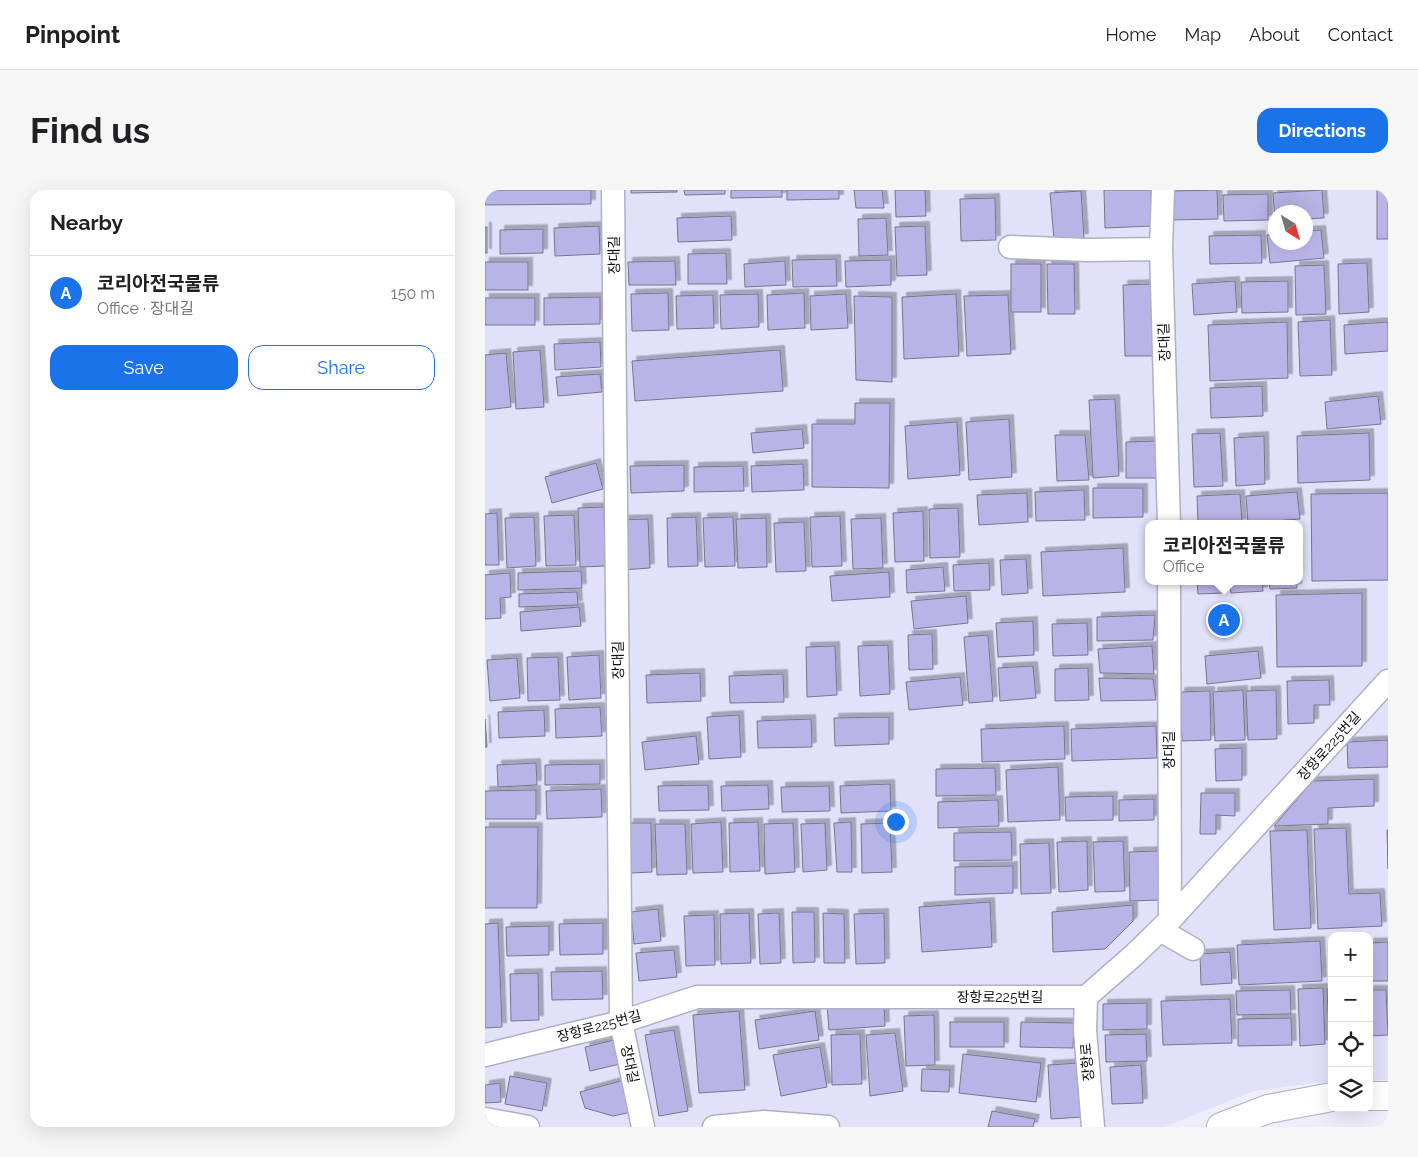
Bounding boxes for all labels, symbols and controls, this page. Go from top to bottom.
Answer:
text: Pinpoint [25,20,120,49]
text: Home [1105,24,1156,45]
text: Map [1184,24,1221,45]
text: About [1249,24,1300,45]
text: Contact [1328,24,1393,45]
button: Directions [1257,108,1388,153]
text: Find us [30,110,150,151]
north arrow [1268,205,1313,250]
text: Nearby [50,210,123,235]
street label: 장대길 [606,236,622,274]
text: 코리아전국물류 [97,272,219,294]
text: A [61,284,71,303]
text: 150 m [391,284,435,303]
text: Office · 장대길 [97,299,194,318]
street label: 장대길 [1155,322,1173,362]
button: Save [50,345,238,390]
button: Share [248,345,435,390]
popup [1145,520,1303,585]
text: 코리아전국물류 [1163,534,1285,556]
text: Office [1163,557,1205,576]
pin: A [1208,601,1240,639]
street label: 장대길 [610,641,626,679]
street label: 장항로225번길 [1294,708,1364,784]
street label: 장대길 [1161,731,1177,769]
your location [883,809,909,835]
map controls [1328,932,1373,1112]
button: + [1328,932,1373,977]
button: − [1328,977,1373,1022]
street label: 장항로225번길 [957,989,1043,1005]
street label: 장항로225번길 [555,1007,643,1045]
button: locate [1328,1022,1373,1067]
street label: 장항로 [1077,1042,1097,1082]
street label: 장대길 [618,1043,642,1085]
button: layers [1328,1067,1373,1112]

